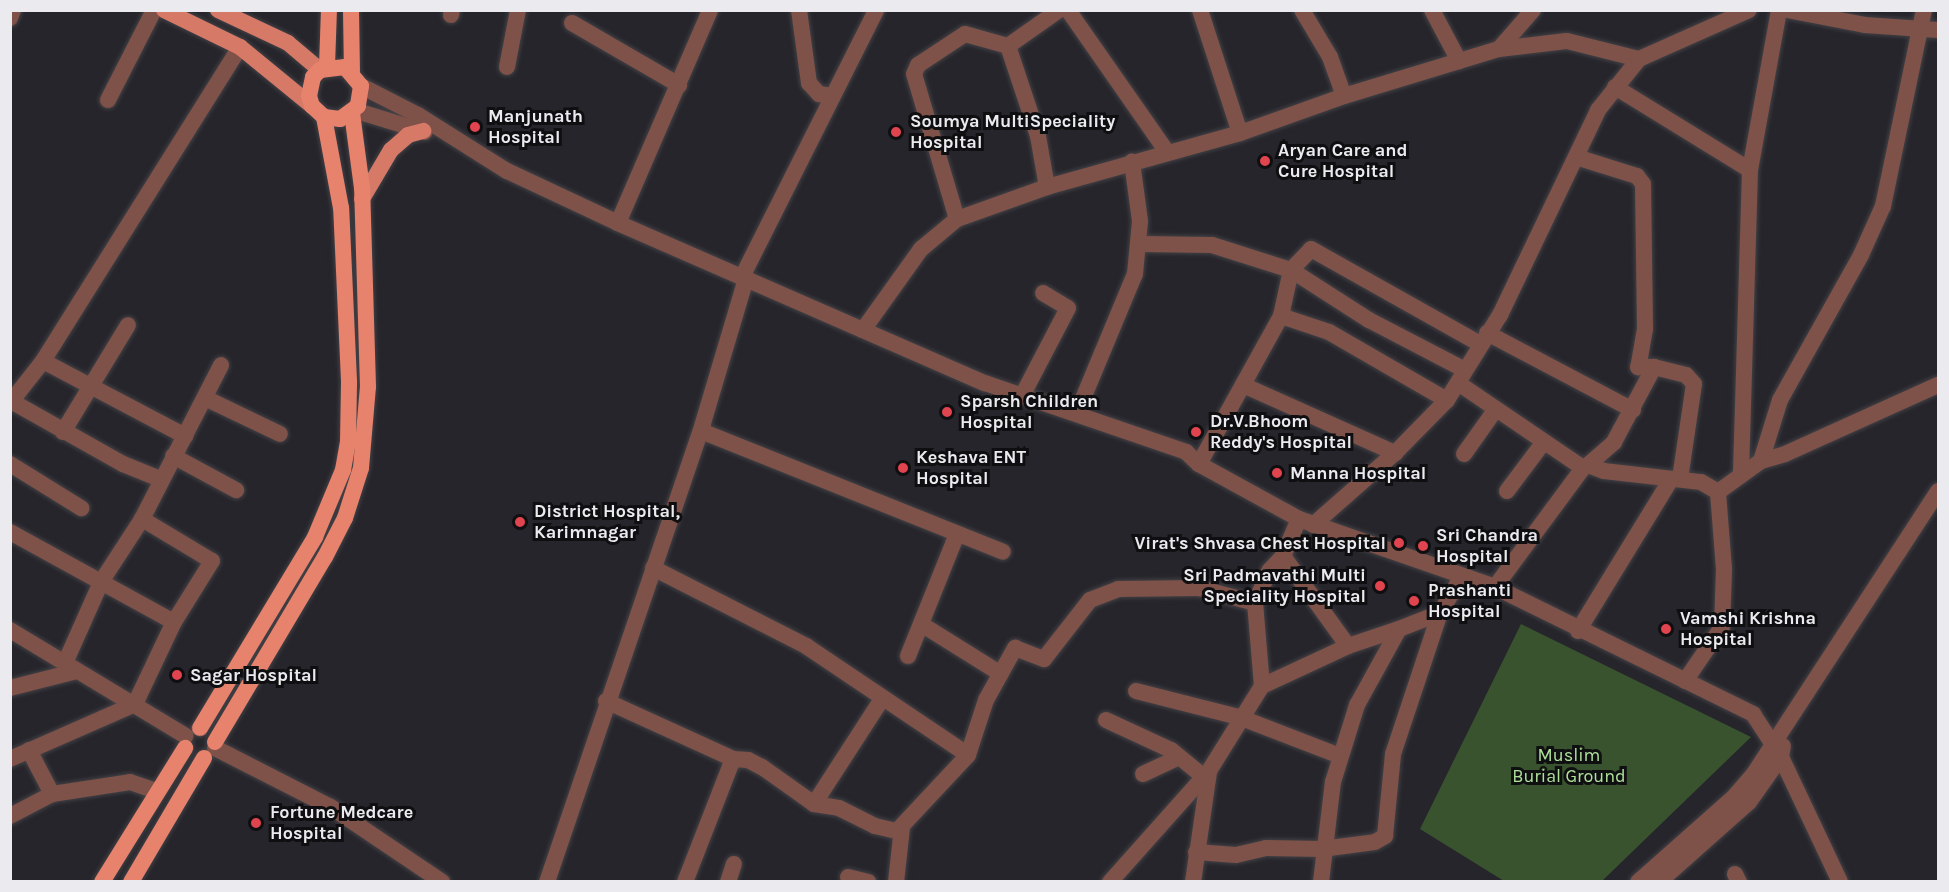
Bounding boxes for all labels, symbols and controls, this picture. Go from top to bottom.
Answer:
place label: Manjunath Hospital [488,106,583,148]
place label: Soumya MultiSpeciality Hospital [910,111,1115,154]
marker: Manjunath Hospital [466,118,484,136]
marker: Soumya MultiSpeciality Hospital [887,123,905,141]
place label: Aryan Care and Cure Hospital [1278,140,1408,182]
marker: Aryan Care and Cure Hospital [1256,152,1274,170]
place label: Sparsh Children Hospital [960,391,1098,434]
marker: Sparsh Children Hospital [938,403,956,421]
place label: Dr.V.Bhoom Reddy's Hospital [1210,411,1352,454]
marker: Dr.V.Bhoom Reddy's Hospital [1187,423,1205,441]
place label: Keshava ENT Hospital [916,447,1026,490]
marker: Keshava ENT Hospital [894,459,912,477]
place label: Manna Hospital [1290,462,1426,484]
marker: Manna Hospital [1268,464,1286,482]
place label: District Hospital, Karimnagar [534,501,680,544]
marker: District Hospital, Karimnagar [511,513,529,531]
place label: Sri Chandra Hospital [1436,525,1538,568]
place label: Virat's Shvasa Chest Hospital [1134,532,1386,554]
marker: Virat's Shvasa Chest Hospital [1390,534,1408,552]
marker: Sri Chandra Hospital [1414,537,1432,555]
place label: Sri Padmavathi Multi Speciality Hospital [1183,565,1366,608]
marker: Sri Padmavathi Multi Speciality Hospital [1371,577,1389,595]
place label: Prashanti Hospital [1428,580,1512,622]
marker: Prashanti Hospital [1405,592,1423,610]
place label: Vamshi Krishna Hospital [1680,608,1816,650]
marker: Vamshi Krishna Hospital [1657,620,1675,638]
place label: Sagar Hospital [190,664,317,686]
marker: Sagar Hospital [168,666,186,684]
park label: Muslim Burial Ground [1512,745,1626,788]
place label: Fortune Medcare Hospital [270,802,413,844]
marker: Fortune Medcare Hospital [247,814,265,832]

